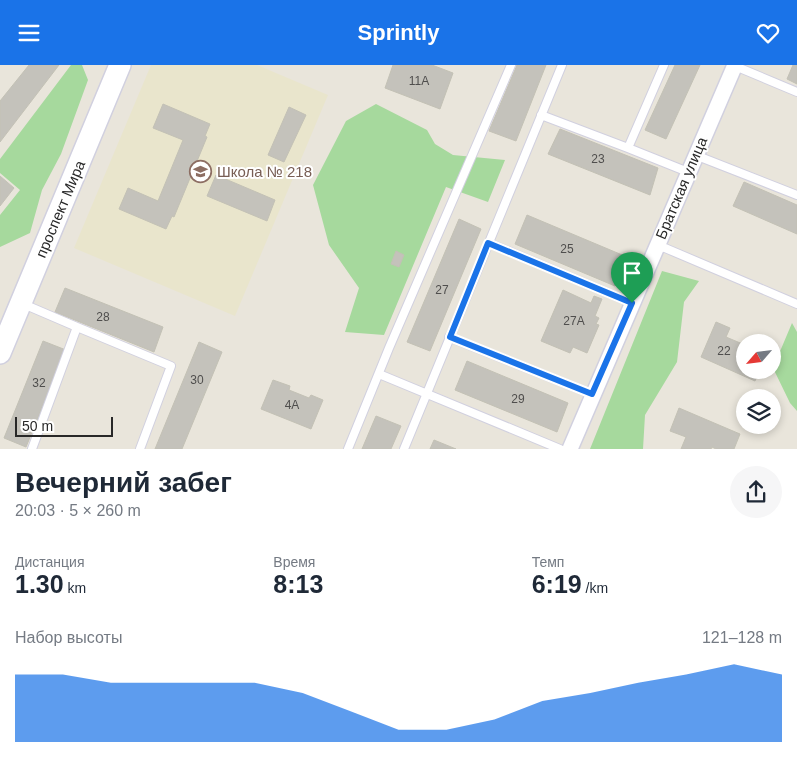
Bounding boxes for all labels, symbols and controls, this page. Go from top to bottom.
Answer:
icon: menu [15,19,43,47]
icon: heart [754,19,782,47]
text: Sprintly [358,20,439,45]
house number: 11А [409,74,429,88]
street label: Братская улица [652,134,710,242]
house number: 23 [591,152,605,166]
street label: проспект Мира [32,157,88,260]
school or university icon: Школа № 218 [189,159,213,183]
place label: Школа № 218 [217,163,312,180]
house number: 25 [560,242,574,256]
pin [611,252,653,303]
icon: arrive [618,259,646,287]
house number: 27 [435,283,449,297]
house number: 28 [96,310,110,324]
house number: 27А [563,314,585,328]
north arrow [736,334,781,379]
map controls [736,334,781,434]
house number: 22 [717,344,731,358]
house number: 30 [190,373,204,387]
house number: 32 [32,376,46,390]
button: layers [736,389,781,434]
house number: 29 [511,392,525,406]
house number: 4А [285,398,299,412]
scale bar [15,414,112,437]
text: 50 m [22,418,53,434]
button: share [730,466,782,518]
text: Вечерний забег [15,467,232,498]
text: 20:03 · 5 × 260 m [15,502,141,519]
text: Дистанция [15,554,85,570]
text: Время [273,554,315,570]
text: Темп [532,554,564,570]
text: 1.30 [15,570,64,598]
text: 8:13 [273,570,323,598]
text: 6:19 [532,570,582,598]
text: km [64,580,86,596]
text: /km [582,580,608,596]
text: Набор высоты [15,629,122,646]
text: 121–128 m [702,629,782,646]

